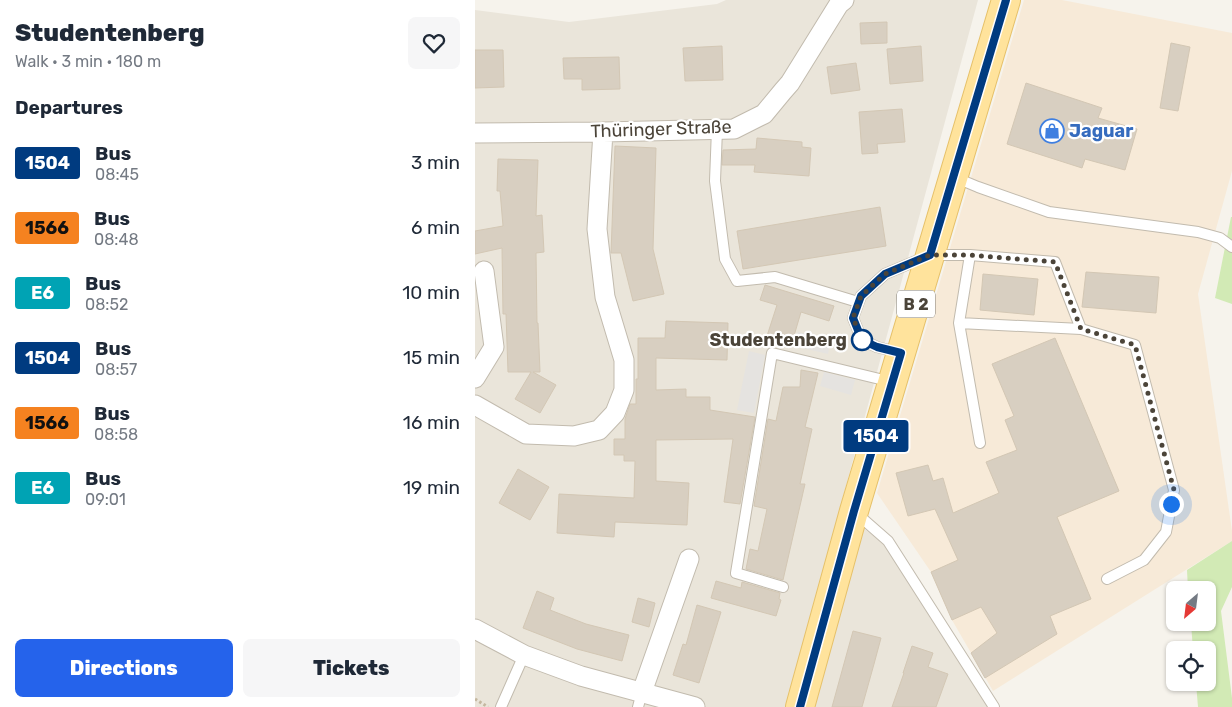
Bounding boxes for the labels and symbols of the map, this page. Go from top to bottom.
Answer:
street label: Thüringer Straße [590,116,732,142]
shop icon: Jaguar [1039,118,1065,144]
place label: Jaguar [1069,120,1133,142]
road number: B 2 [897,290,935,318]
place label: Studentenberg [709,329,847,351]
marker: Studentenberg [851,329,873,351]
line badge: 1504 [841,420,911,452]
your location [1159,492,1184,517]
north arrow [1166,581,1216,631]

